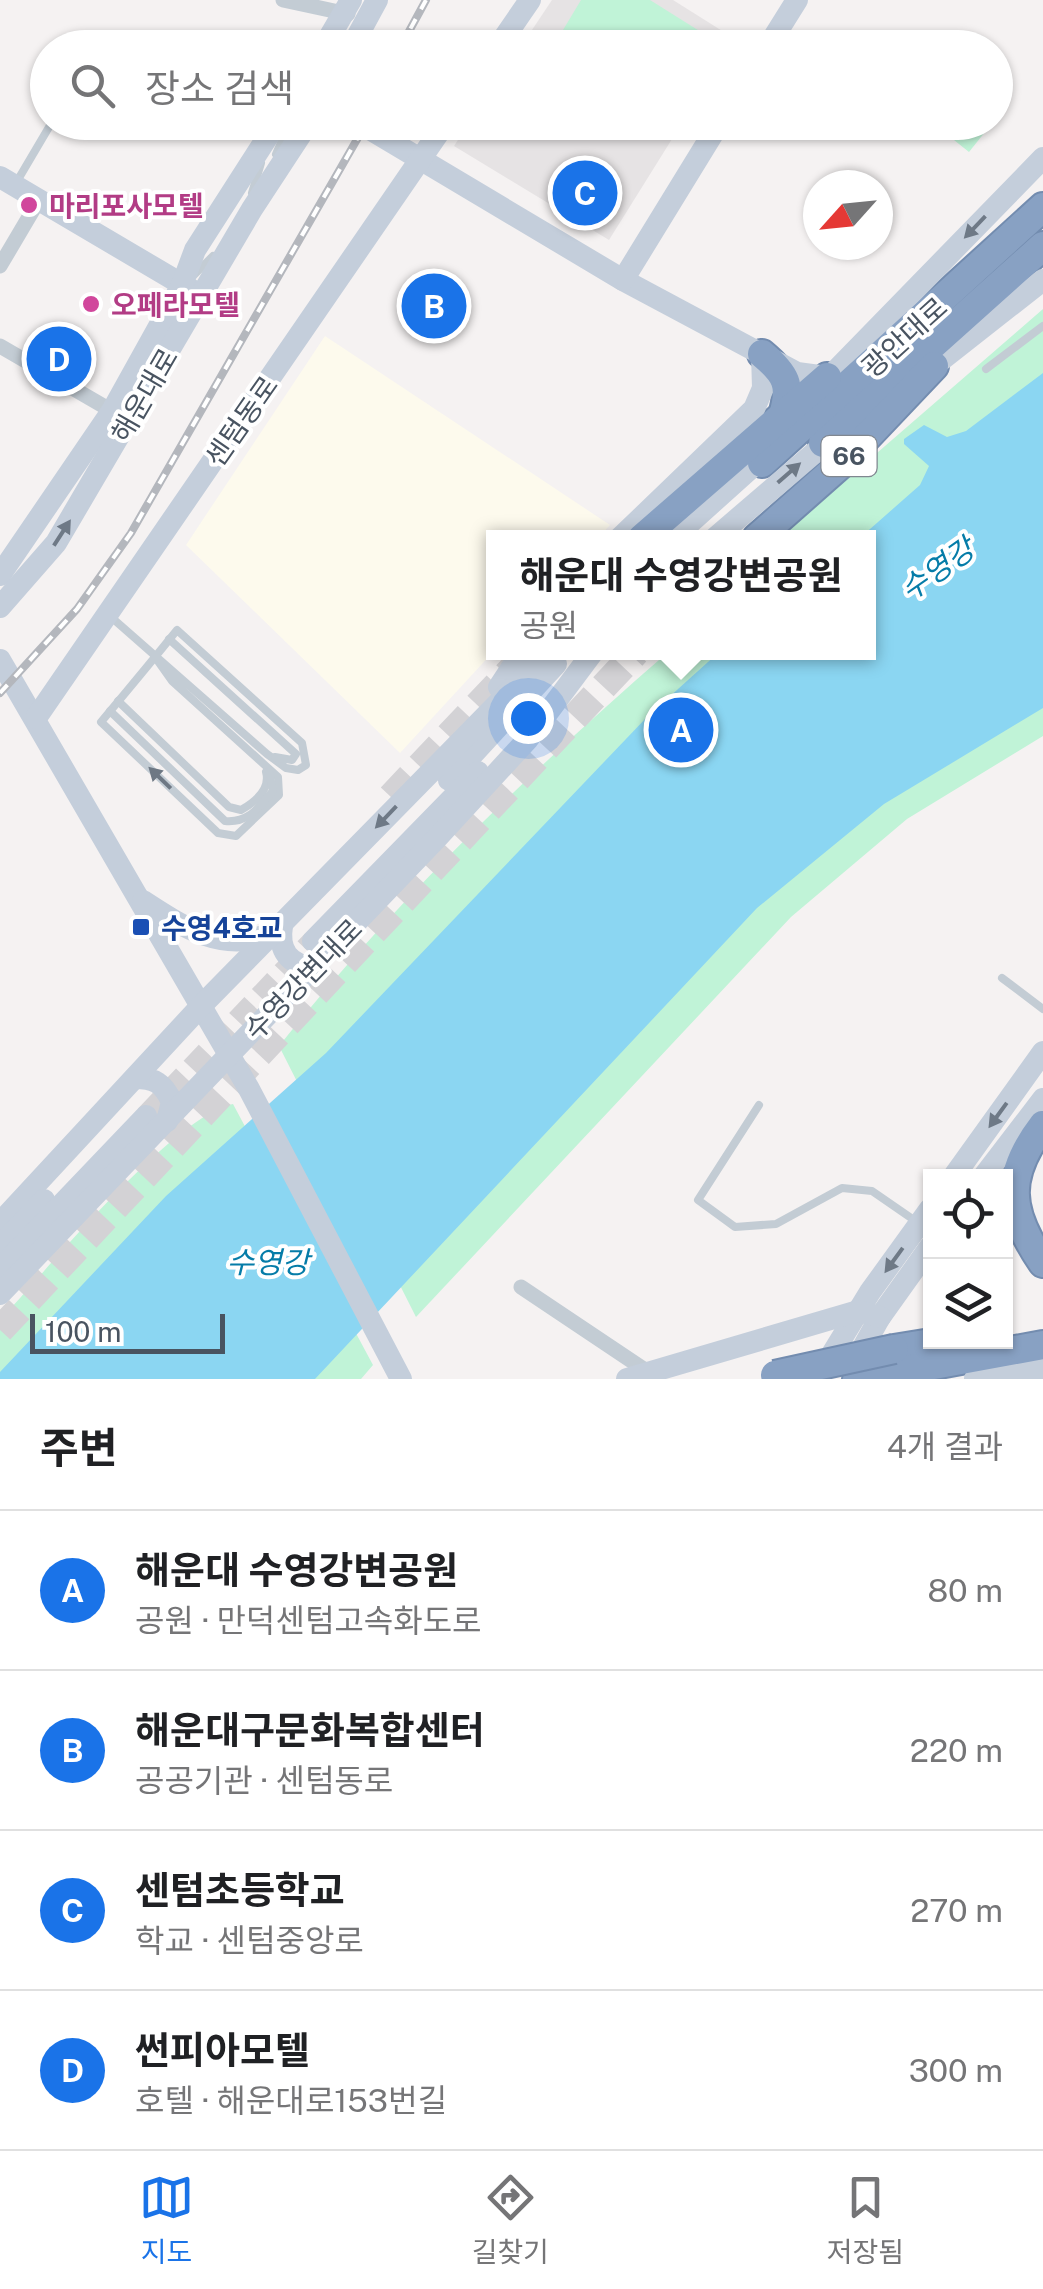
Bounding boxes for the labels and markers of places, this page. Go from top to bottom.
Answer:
pin: C [552,156,618,230]
place label: 마리포사모텔 [49,189,204,222]
marker: 마리포사모텔 [18,194,40,216]
pin: B [402,268,466,344]
place label: 오페라모텔 [111,288,240,321]
marker: 오페라모텔 [80,293,102,315]
pin: D [27,322,92,396]
pin: A [648,692,714,768]
place label: 수영4호교 [161,911,282,944]
marker: 수영4호교 [130,916,152,938]

